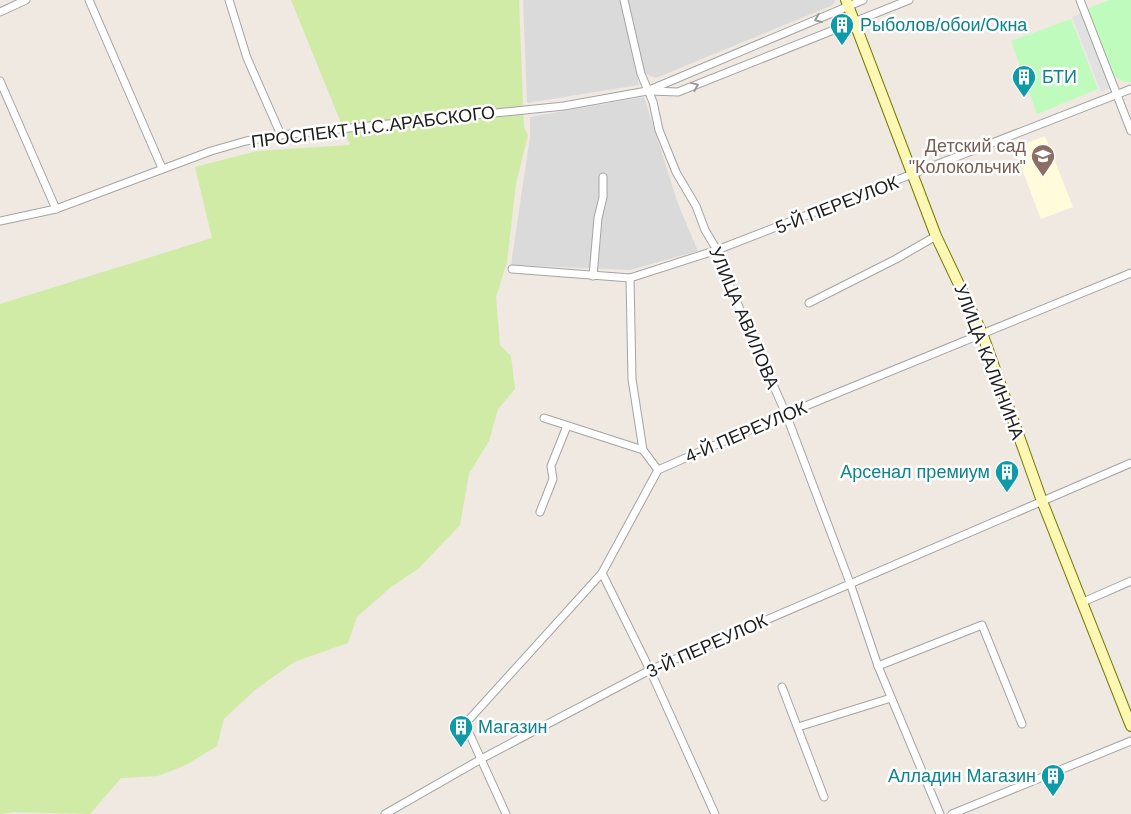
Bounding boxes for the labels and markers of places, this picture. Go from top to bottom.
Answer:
building icon: Рыболов/обои/Окна [829,12,855,46]
place label: Рыболов/обои/Окна [860,15,1028,35]
building icon: БТИ [1011,64,1037,98]
place label: БТИ [1042,67,1077,87]
place label: Детский сад "Колокольчик" [909,136,1026,177]
school or university icon: Детский сад "Колокольчик" [1030,143,1056,177]
building icon: Арсенал премиум [994,459,1020,493]
place label: Арсенал премиум [840,462,990,482]
building icon: Магазин [448,714,474,748]
place label: Магазин [478,717,547,737]
building icon: Алладин Магазин [1040,763,1066,797]
place label: Алладин Магазин [888,766,1036,786]

